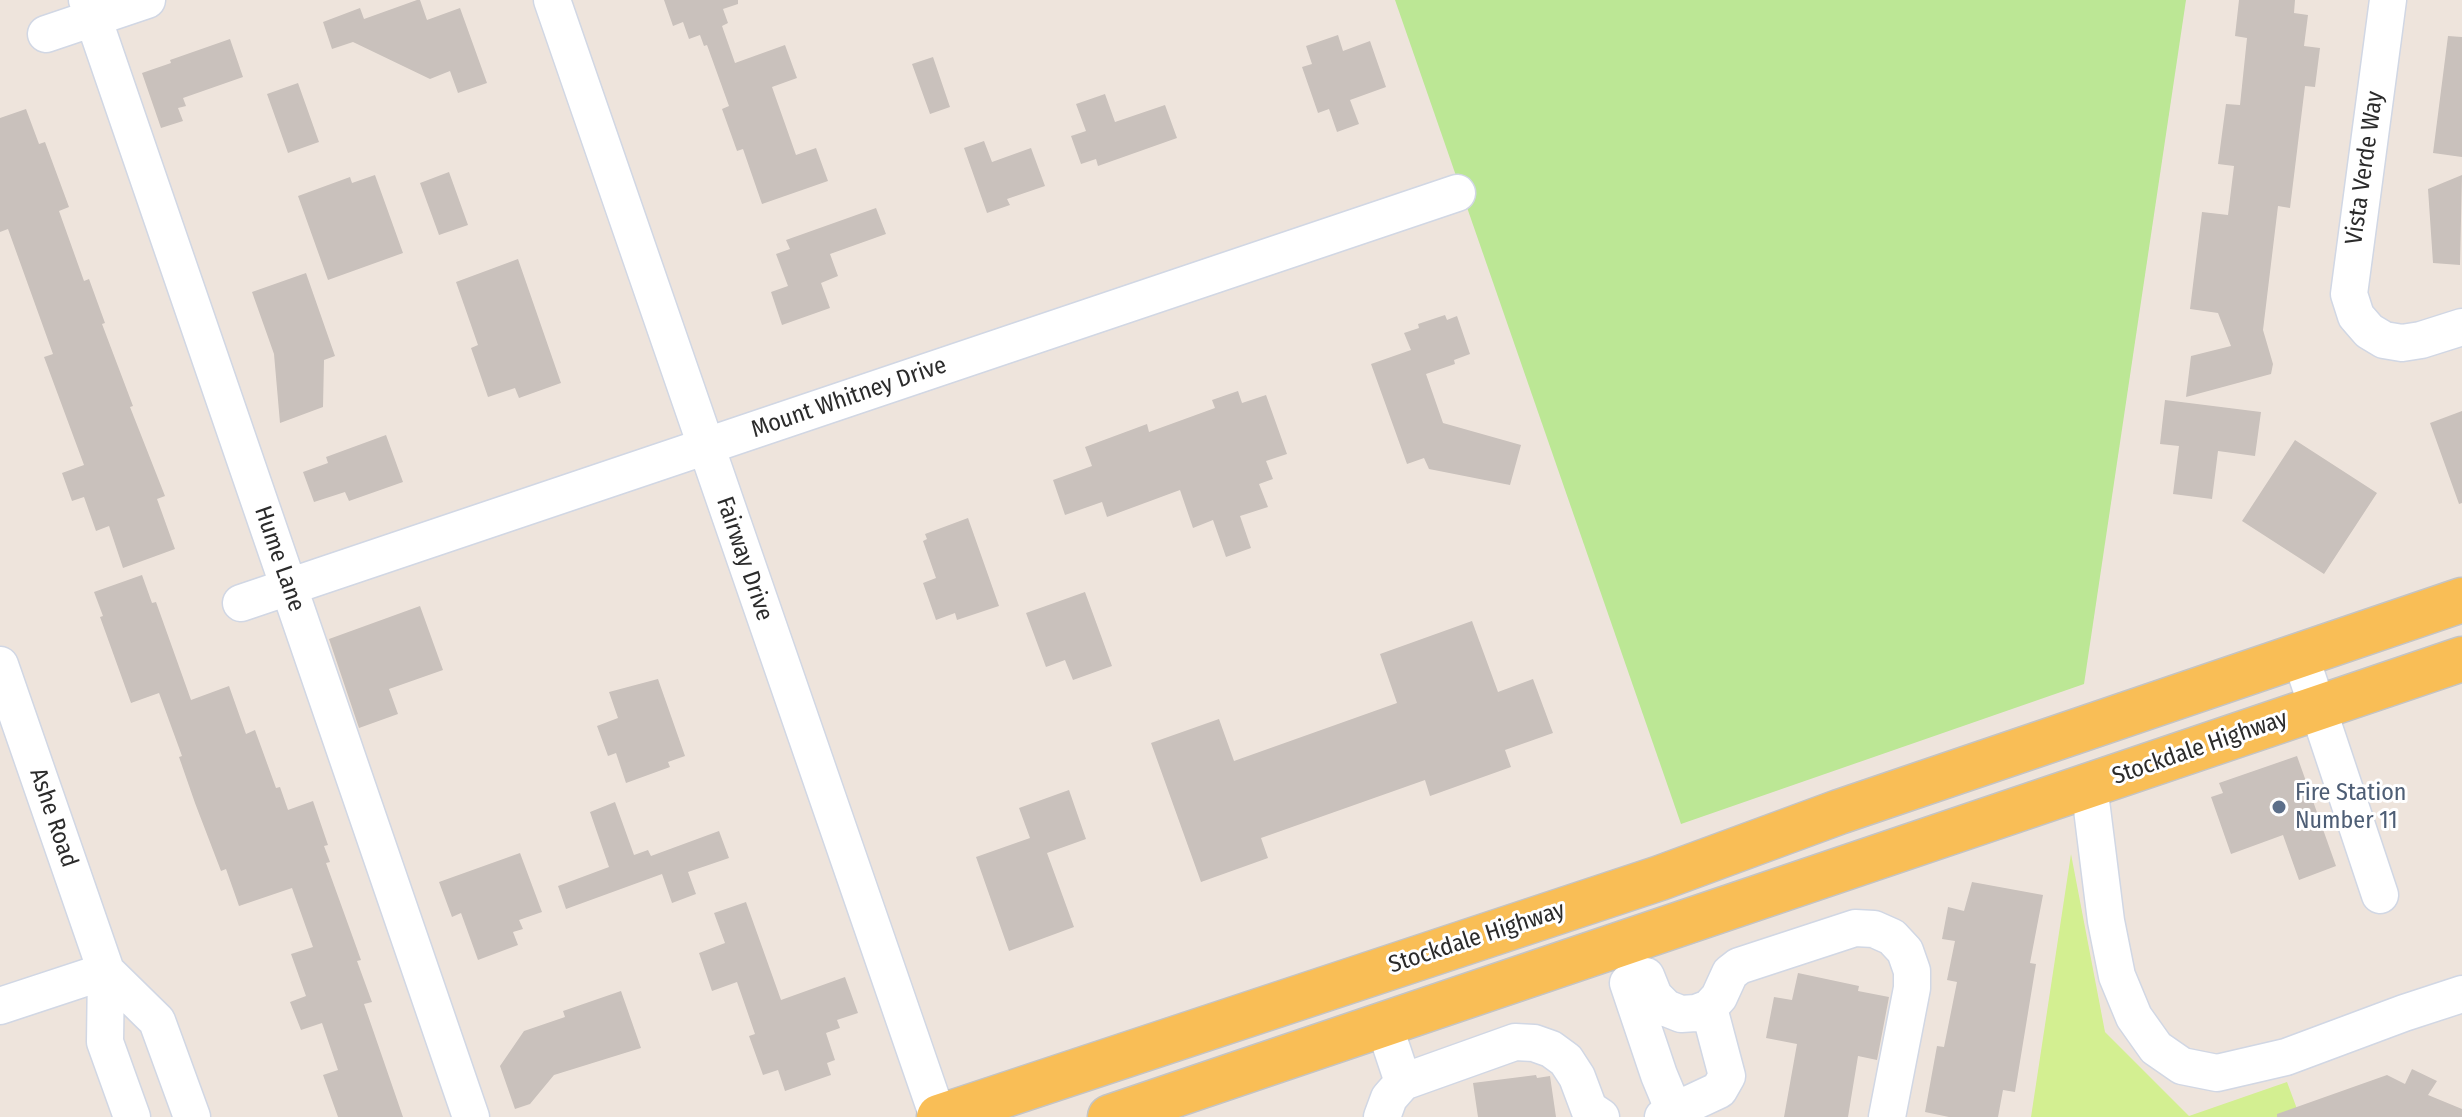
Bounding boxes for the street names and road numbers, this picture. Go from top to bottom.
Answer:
street label: Vista Verde Way [2340,90,2390,246]
street label: Mount Whitney Drive [748,351,950,445]
street label: Fairway Drive [709,493,779,625]
street label: Hume Lane [248,502,310,616]
street label: Stockdale Highway [2109,705,2291,791]
street label: Ashe Road [23,765,83,871]
street label: Stockdale Highway [1385,896,1569,980]

